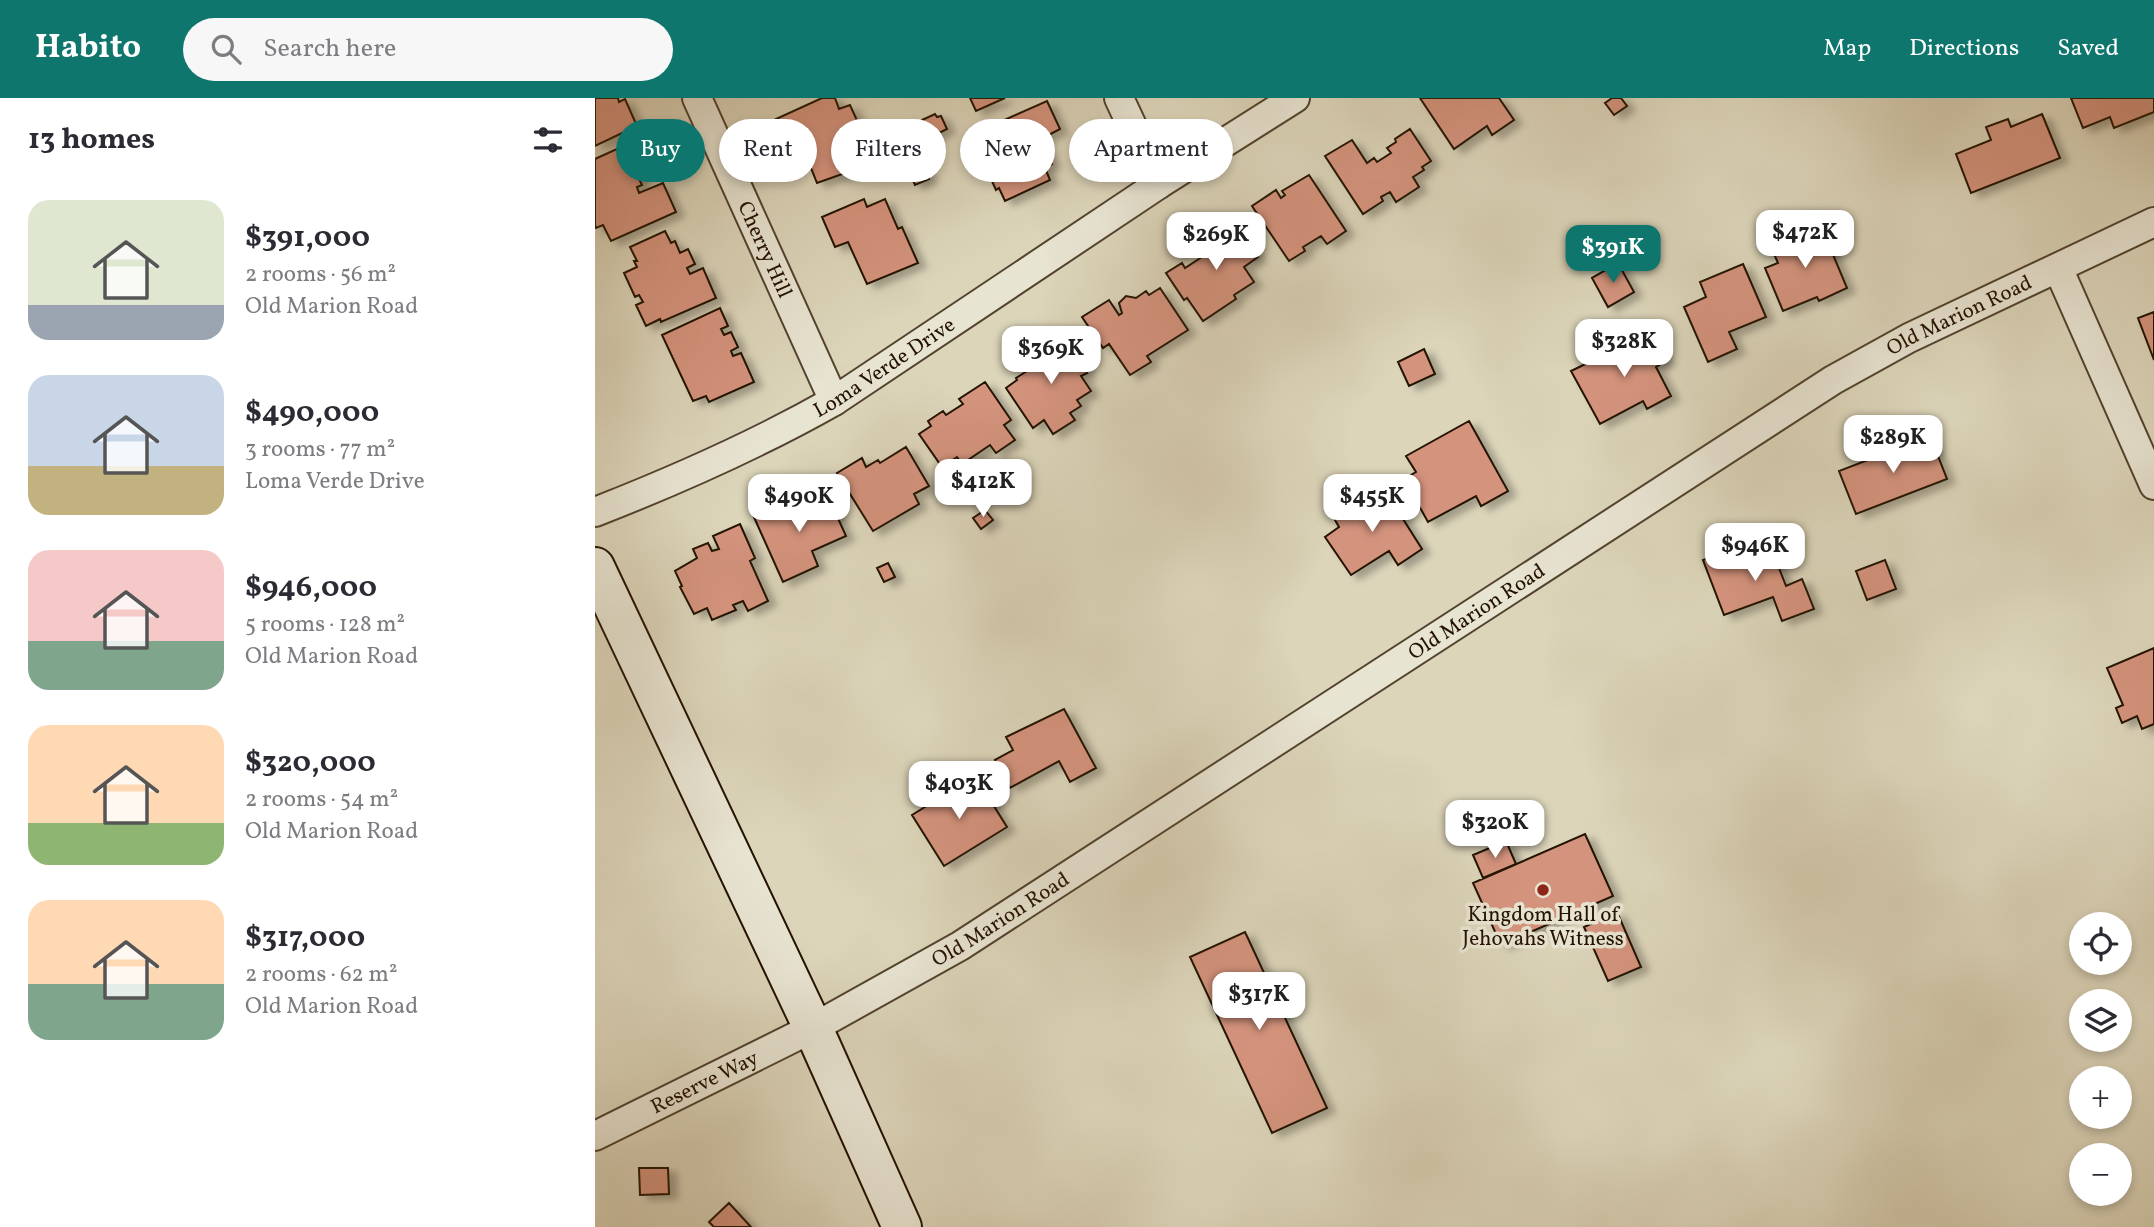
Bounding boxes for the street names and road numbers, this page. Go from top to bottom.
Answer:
street label: Cherry Hill [729,197,799,303]
street label: Old Marion Road [1882,269,2037,364]
street label: Loma Verde Drive [809,311,961,426]
street label: Old Marion Road [1403,557,1551,668]
street label: Old Marion Road [927,866,1076,975]
street label: Reserve Way [646,1044,764,1122]

